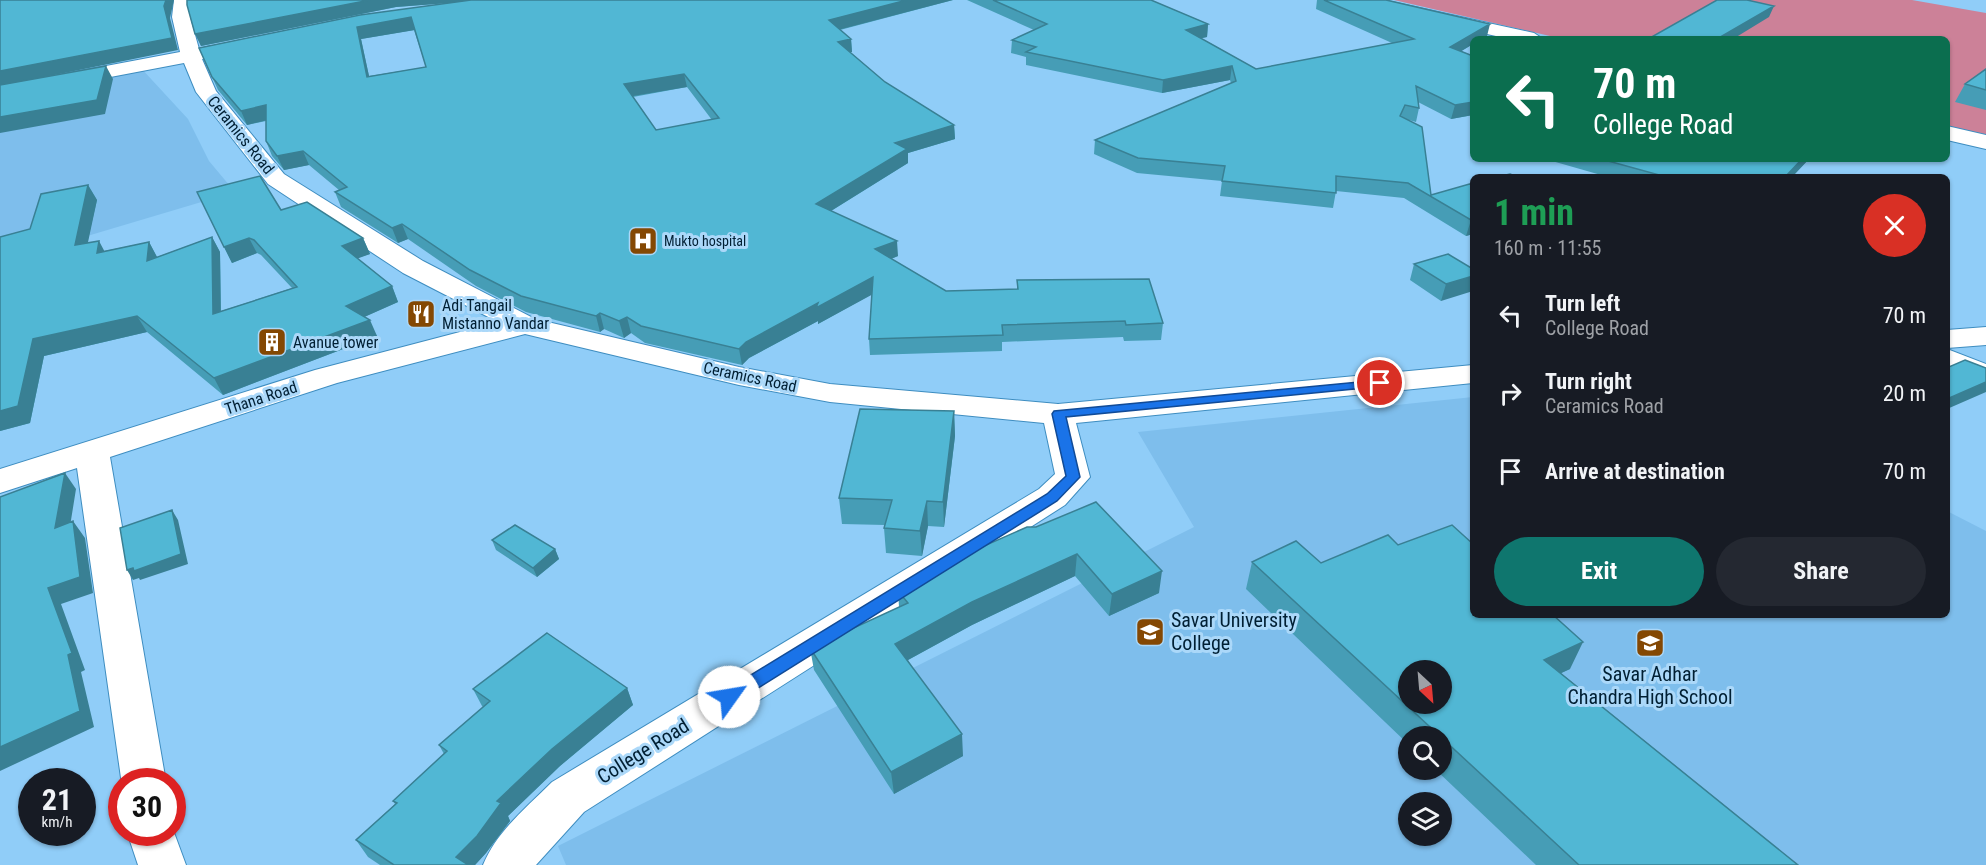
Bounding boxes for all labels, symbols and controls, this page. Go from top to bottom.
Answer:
text: 70 m [1593,59,1676,108]
icon: left [1494,60,1572,138]
street label: Ceramics Road [204,92,278,178]
text: College Road [1593,109,1733,141]
text: 1 min [1494,192,1574,234]
button: close [1863,194,1926,257]
hospital icon: Mukto hospital [627,225,659,257]
place label: Mukto hospital [664,233,746,249]
text: 160 m · 11:55 [1494,236,1601,260]
text: Turn left [1545,291,1620,316]
place label: Adi Tangail Mistanno Vandar [442,296,549,333]
restaurant icon: Adi Tangail Mistanno Vandar [405,298,437,330]
icon: left [1494,299,1527,332]
text: 70 m [1883,303,1926,328]
text: College Road [1545,316,1649,340]
building icon: Avanue tower [256,326,288,358]
place label: Avanue tower [293,333,378,352]
pin [1354,357,1405,408]
street label: Ceramics Road [702,358,798,396]
icon: arrive [1363,366,1396,399]
text: Turn right [1545,369,1632,394]
street label: Thana Road [222,377,300,419]
icon: right [1494,377,1527,410]
text: 20 m [1883,381,1926,406]
text: Ceramics Road [1545,394,1664,418]
icon: arrive [1494,455,1527,488]
text: Arrive at destination [1545,459,1725,484]
text: 70 m [1883,459,1926,484]
button: Exit [1494,537,1704,606]
button: Share [1716,537,1926,606]
place label: Savar University College [1171,608,1297,655]
school or university icon: Savar University College [1134,616,1166,648]
school or university icon: Savar Adhar Chandra High School [1634,627,1666,659]
north arrow [1398,660,1452,714]
map controls [1398,660,1452,846]
place label: Savar Adhar Chandra High School [1567,662,1733,709]
position arrow [697,665,761,729]
street label: College Road [593,713,693,789]
button: search [1398,726,1452,780]
speed limit sign: 30 [108,768,186,846]
text: 21 [42,782,72,817]
button: layers [1398,792,1452,846]
text: km/h [42,813,72,831]

